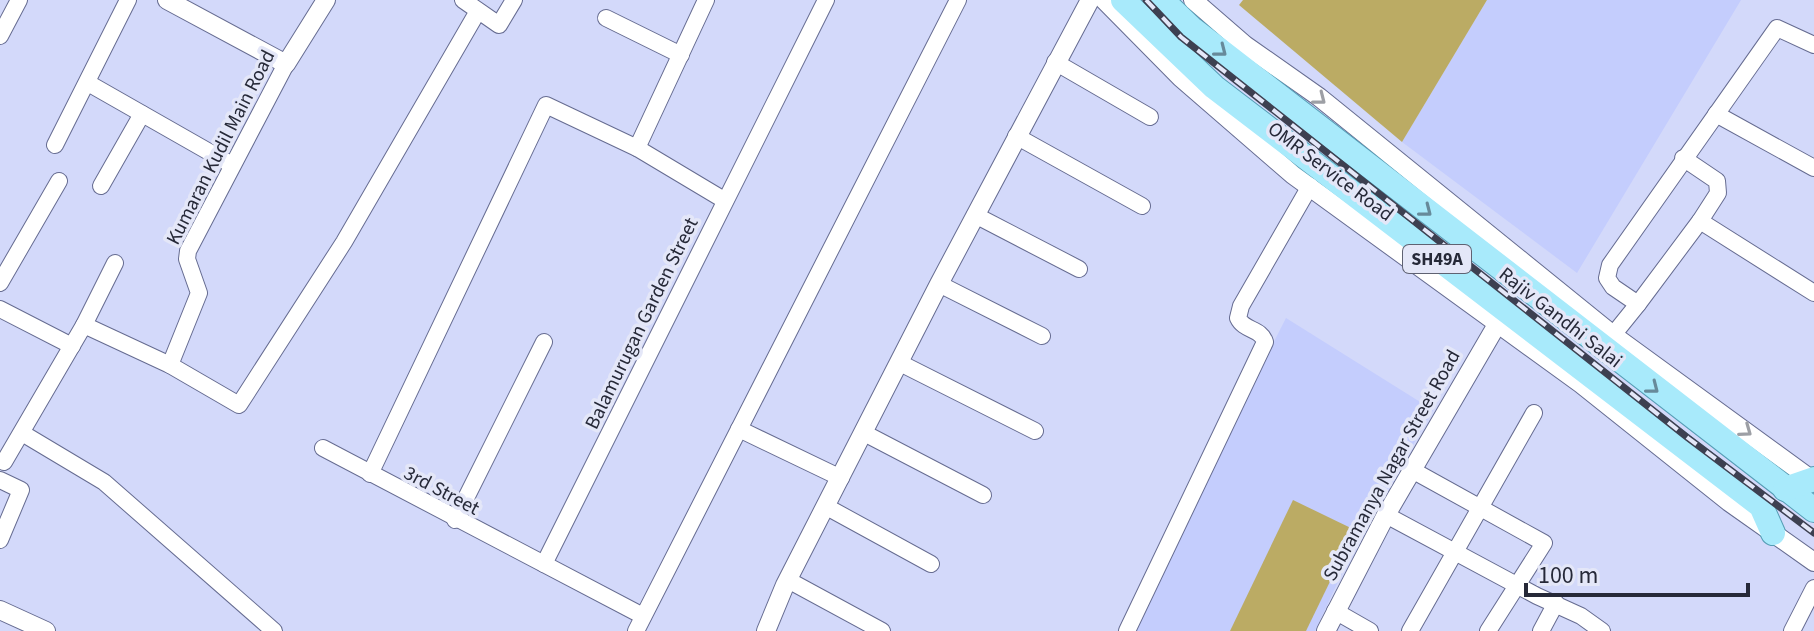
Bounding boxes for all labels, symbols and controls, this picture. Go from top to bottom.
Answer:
one-way arrow [1212,42,1227,56]
street label: Kumaran Kudil Main Road [160,45,282,250]
one-way arrow [1311,90,1326,104]
street label: OMR Service Road [1262,115,1399,228]
one-way arrow [1417,202,1432,216]
street label: Balamurugan Garden Street [578,213,706,434]
road number: SH49A [1403,245,1471,273]
street label: Rajiv Gandhi Salai [1493,261,1628,375]
street label: Subramanya Nagar Street Road [1316,345,1467,586]
one-way arrow [1644,378,1659,392]
one-way arrow [1737,422,1752,436]
street label: 3rd Street [399,459,484,523]
scale bar [1526,547,1748,597]
text: 100 m [1538,558,1598,593]

